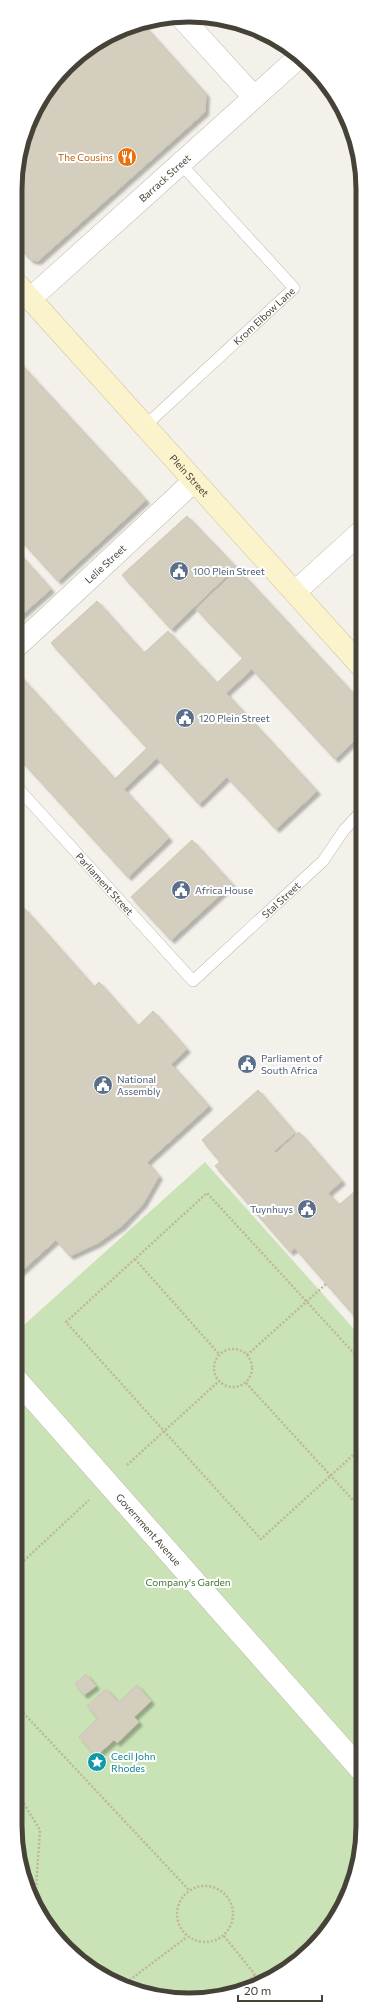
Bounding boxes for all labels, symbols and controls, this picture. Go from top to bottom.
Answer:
restaurant icon: The Cousins [116,146,138,168]
place label: The Cousins [58,151,113,163]
street label: Barrack Street [136,152,193,204]
street label: Krom Elbow Lane [231,285,297,347]
street label: Plein Street [167,452,211,499]
street label: Lelie Street [82,542,128,586]
public building icon: 100 Plein Street [168,560,190,582]
place label: 100 Plein Street [193,565,265,577]
public building icon: 120 Plein Street [174,707,196,729]
place label: 120 Plein Street [199,712,270,724]
street label: Parliament Street [73,850,136,917]
public building icon: Africa House [170,879,192,901]
street label: Stal Street [259,879,303,920]
place label: Africa House [195,884,253,896]
place label: Parliament of South Africa [261,1052,322,1076]
public building icon: Parliament of South Africa [236,1053,258,1075]
place label: National Assembly [117,1073,161,1097]
public building icon: National Assembly [92,1074,114,1096]
public building icon: Tuynhuys [296,1198,318,1220]
place label: Tuynhuys [250,1203,293,1215]
street label: Government Avenue [114,1491,184,1568]
park label: Company's Garden [145,1576,231,1588]
place label: Cecil John Rhodes [111,1750,155,1774]
place icon: Cecil John Rhodes [86,1751,108,1773]
scale bar [238,1977,322,2003]
text: 20 m [244,1983,271,1997]

